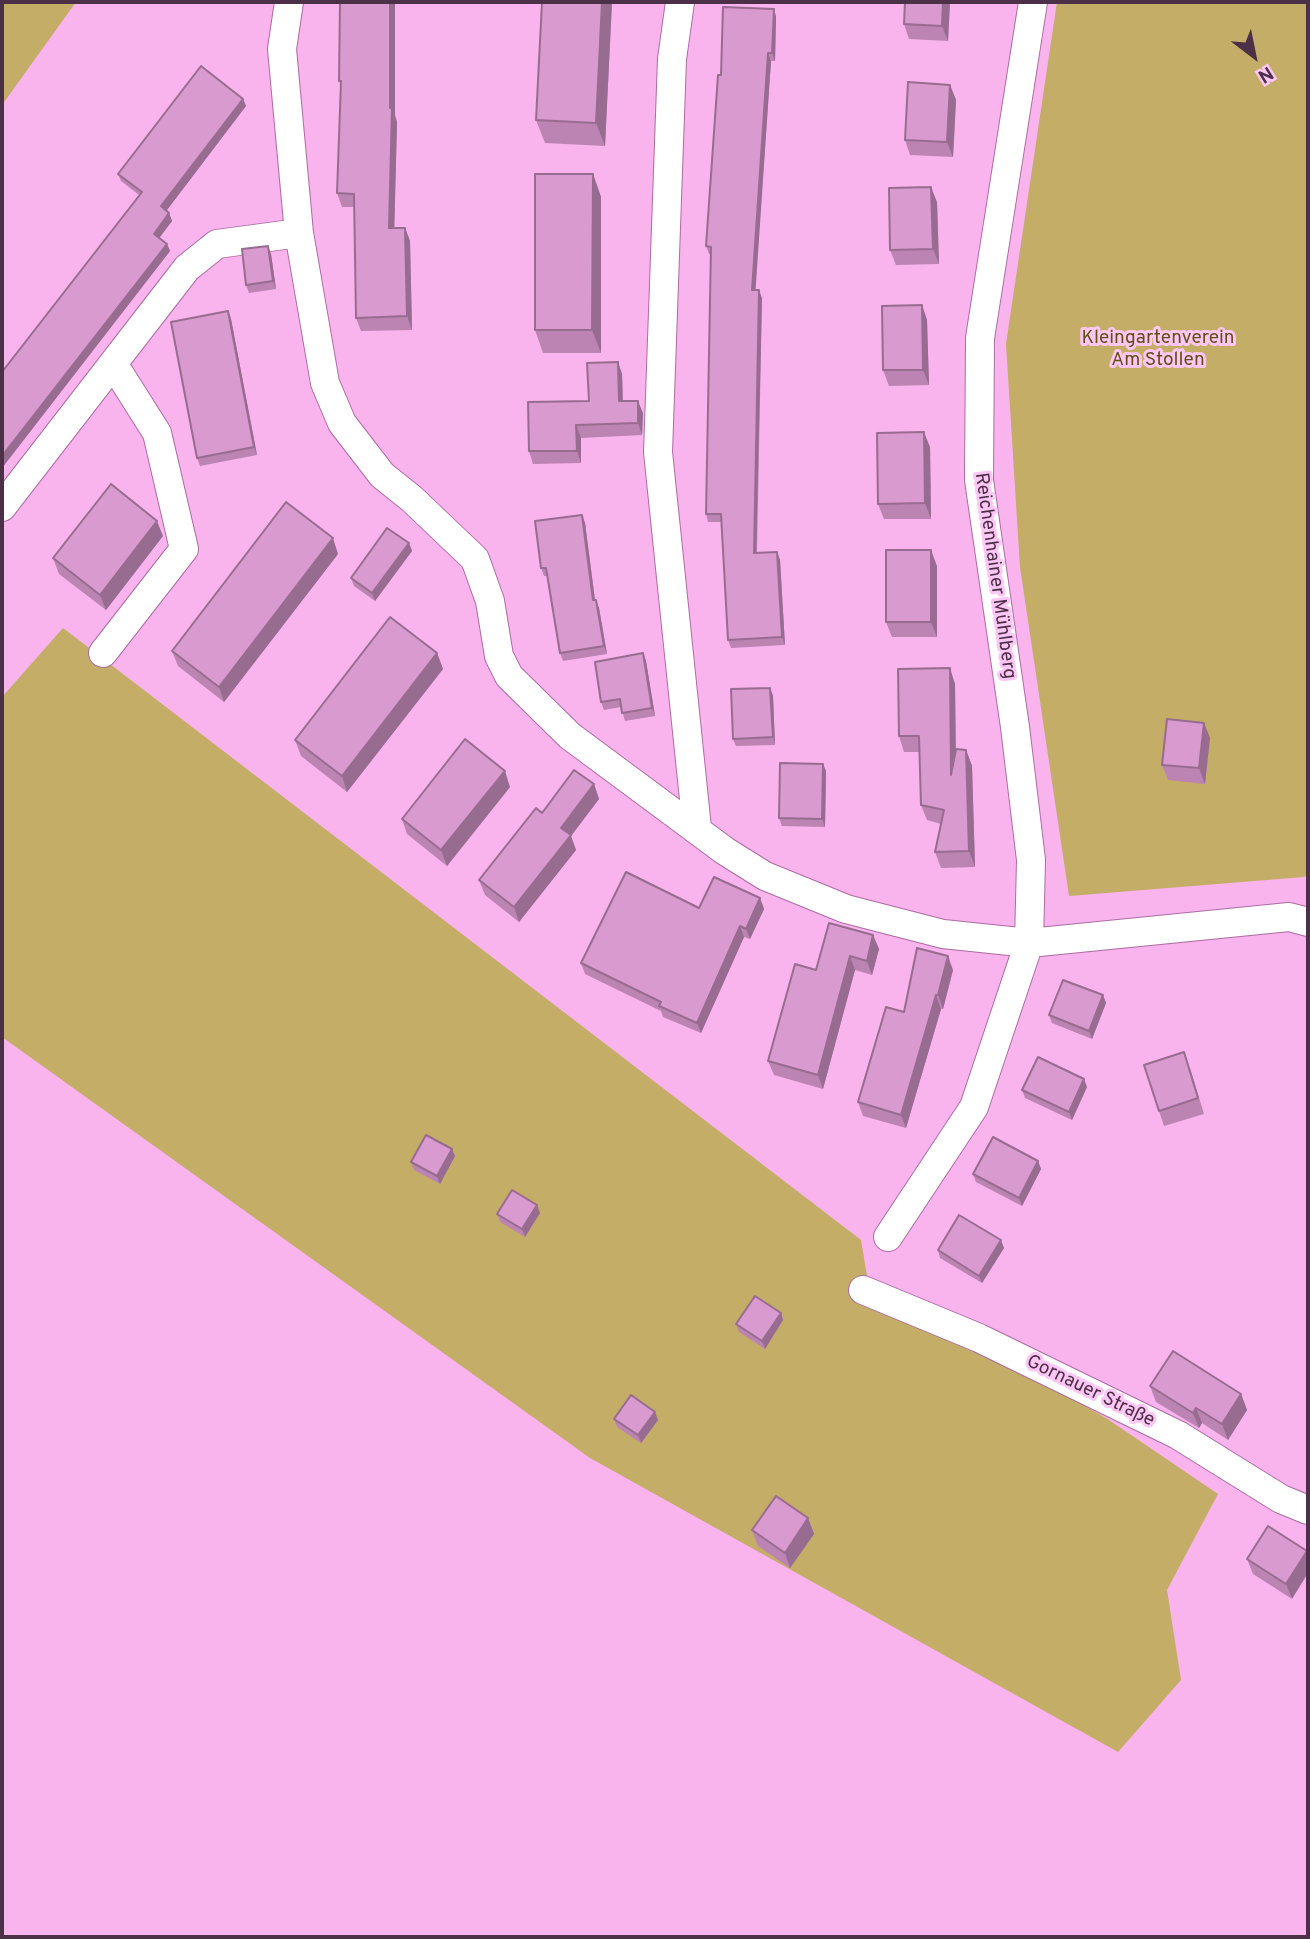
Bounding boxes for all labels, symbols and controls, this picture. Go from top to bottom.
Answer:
north arrow [1219,21,1289,91]
text: N [1253,60,1277,88]
park label: Kleingartenverein Am Stollen [1081,328,1235,372]
street label: Reichenhainer Mühlberg [968,471,1020,681]
street label: Gornauer Straße [1022,1351,1158,1433]

